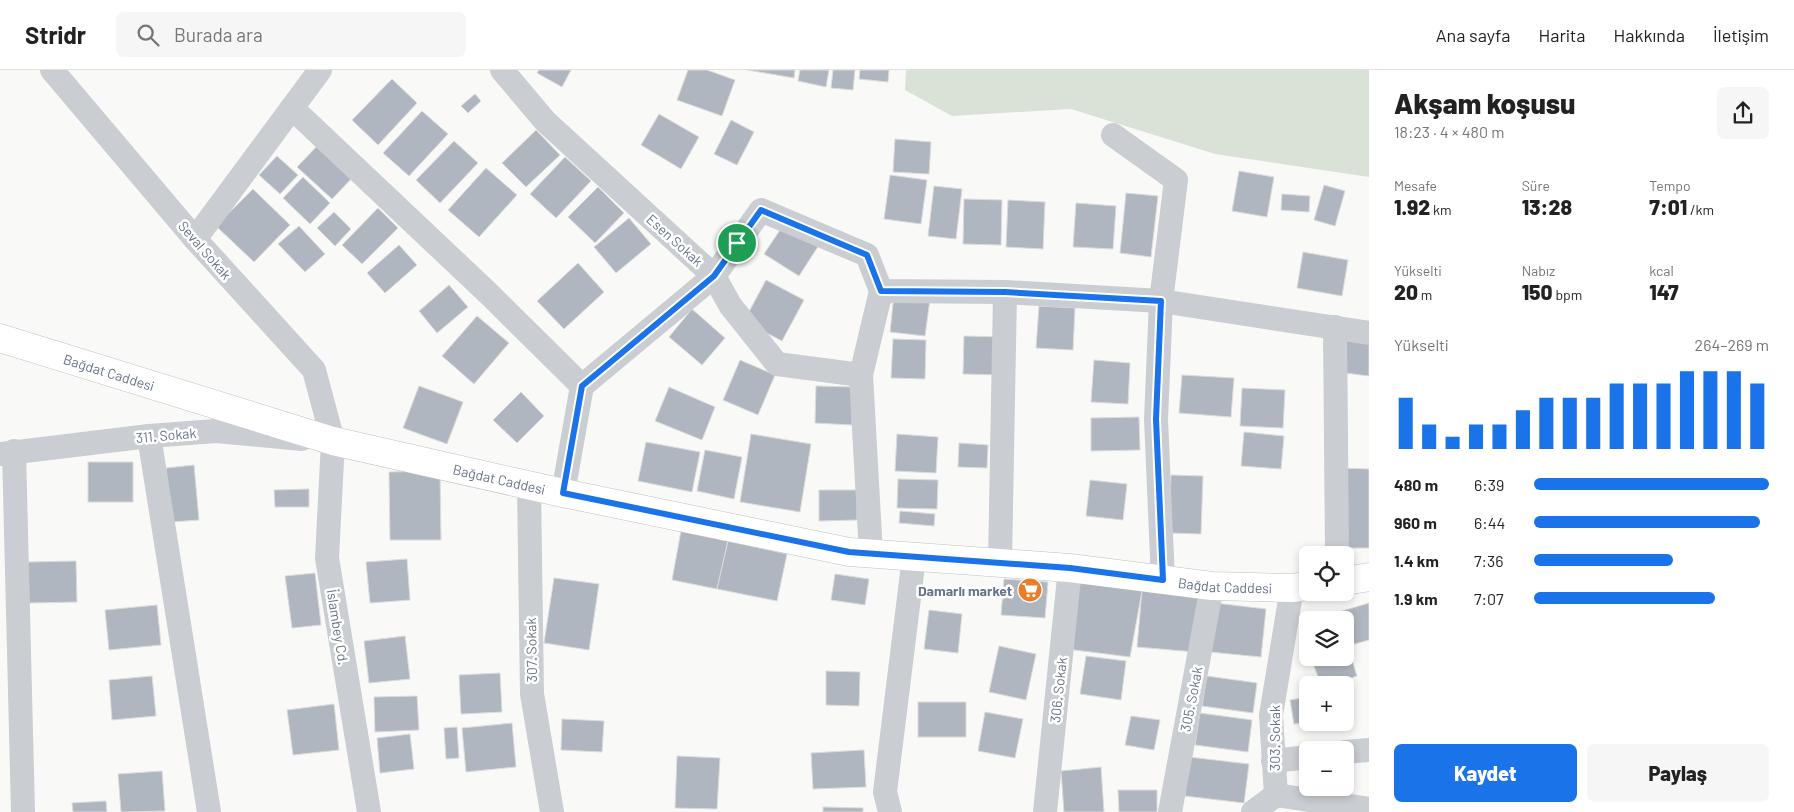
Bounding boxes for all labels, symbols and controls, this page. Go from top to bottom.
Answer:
search box [116,12,466,57]
text: Stridr [25,20,86,49]
icon: search [134,21,162,49]
text: Burada ara [174,23,263,46]
text: Ana sayfa [1436,24,1510,46]
text: Harita [1538,24,1586,46]
text: Hakkında [1614,24,1685,46]
text: İletişim [1713,24,1769,46]
text: Akşam koşusu [1394,86,1575,120]
button: share [1717,87,1769,139]
text: 18:23 · 4 × 480 m [1394,122,1504,141]
text: Mesafe [1394,177,1437,194]
text: Süre [1522,177,1550,194]
text: Tempo [1649,177,1691,194]
text: 1.92 [1394,194,1430,219]
text: 13:28 [1522,194,1572,219]
text: 7:01 [1649,194,1687,219]
text: km [1430,201,1452,218]
text: /km [1687,201,1714,218]
street label: Esen Sokak [643,210,707,270]
street label: Seval Sokak [175,217,235,283]
pin [716,222,758,264]
icon: arrive [723,229,751,257]
text: Yükselti [1394,262,1442,279]
text: Nabız [1522,262,1555,279]
text: kcal [1649,262,1674,279]
text: 20 [1394,279,1418,304]
text: 150 [1522,279,1553,304]
text: 147 [1649,279,1679,304]
text: m [1418,286,1432,303]
text: bpm [1553,286,1582,303]
text: Yükselti [1394,335,1448,354]
text: 264–269 m [1695,335,1769,354]
street label: Bağdat Caddesi [62,350,156,394]
street label: 311. Sokak [135,424,197,446]
street label: Bağdat Caddesi [452,460,547,497]
text: 480 m [1394,475,1438,494]
text: 6:39 [1474,475,1504,494]
text: 960 m [1394,513,1437,532]
text: 6:44 [1474,513,1505,532]
map controls [1299,546,1354,796]
button: locate [1299,546,1354,601]
text: 1.4 km [1394,551,1439,570]
text: 7:36 [1474,551,1503,570]
street label: Bağdat Caddesi [1177,573,1272,596]
supermarket icon: Damarlı market [1017,577,1043,603]
place label: Damarlı market [918,582,1012,599]
street label: İslambey Cd. [324,588,352,666]
text: 1.9 km [1394,589,1438,608]
text: 7:07 [1474,589,1504,608]
button: layers [1299,611,1354,666]
street label: 307. Sokak [522,618,540,682]
street label: 306. Sokak [1046,656,1070,724]
street label: 305. Sokak [1176,665,1206,733]
button: + [1299,676,1354,731]
street label: 303. Sokak [1266,705,1283,771]
button: − [1299,741,1354,796]
button: Kaydet [1394,744,1577,802]
button: Paylaş [1587,744,1769,802]

